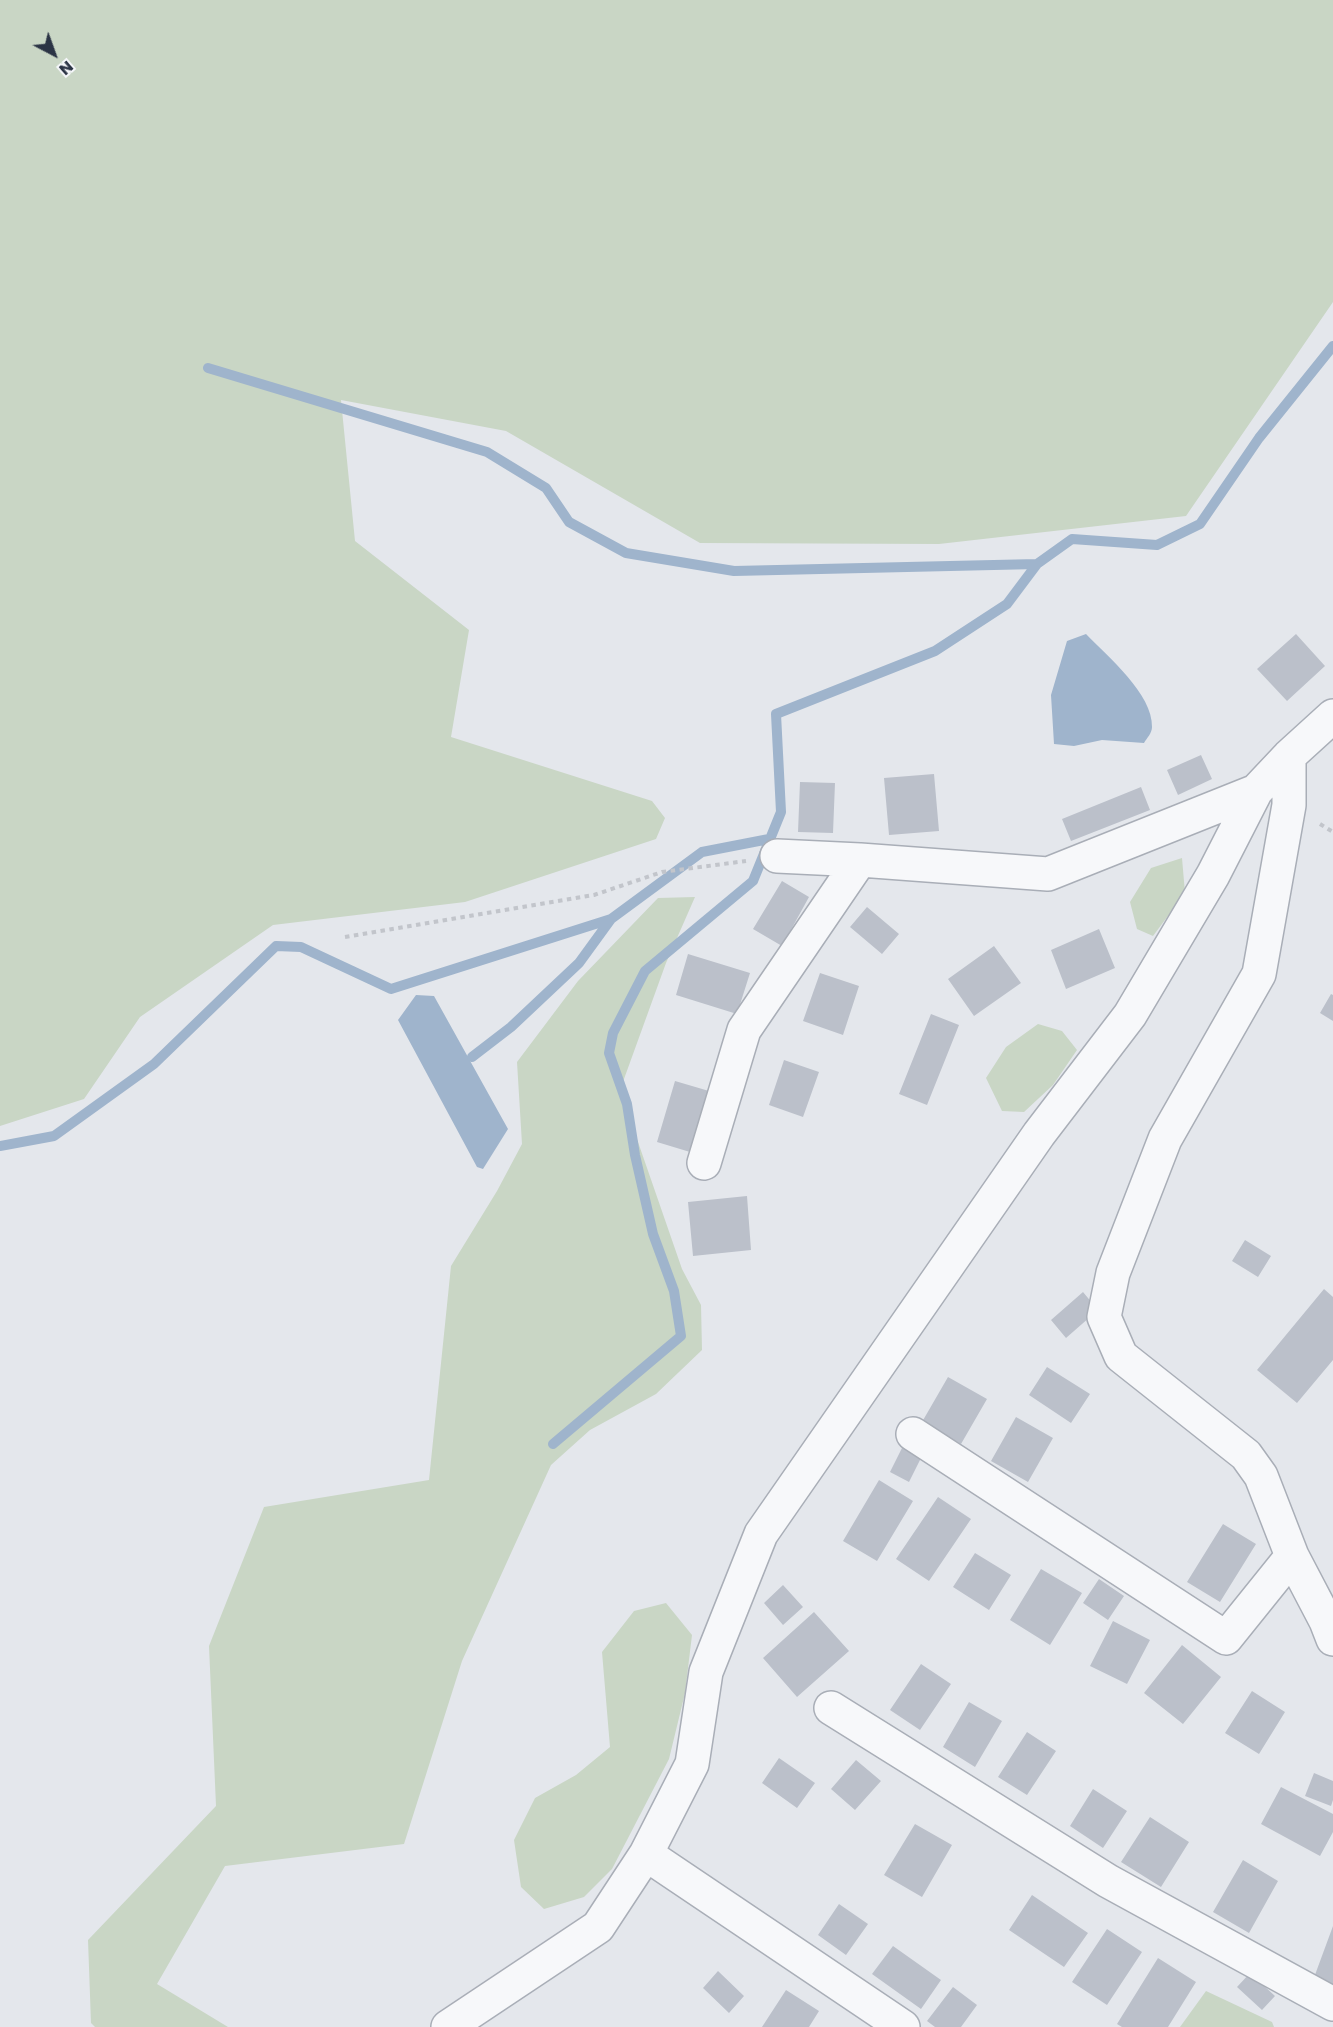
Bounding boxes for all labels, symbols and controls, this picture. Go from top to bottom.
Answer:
north arrow [24,24,84,84]
text: N [54,55,78,81]

